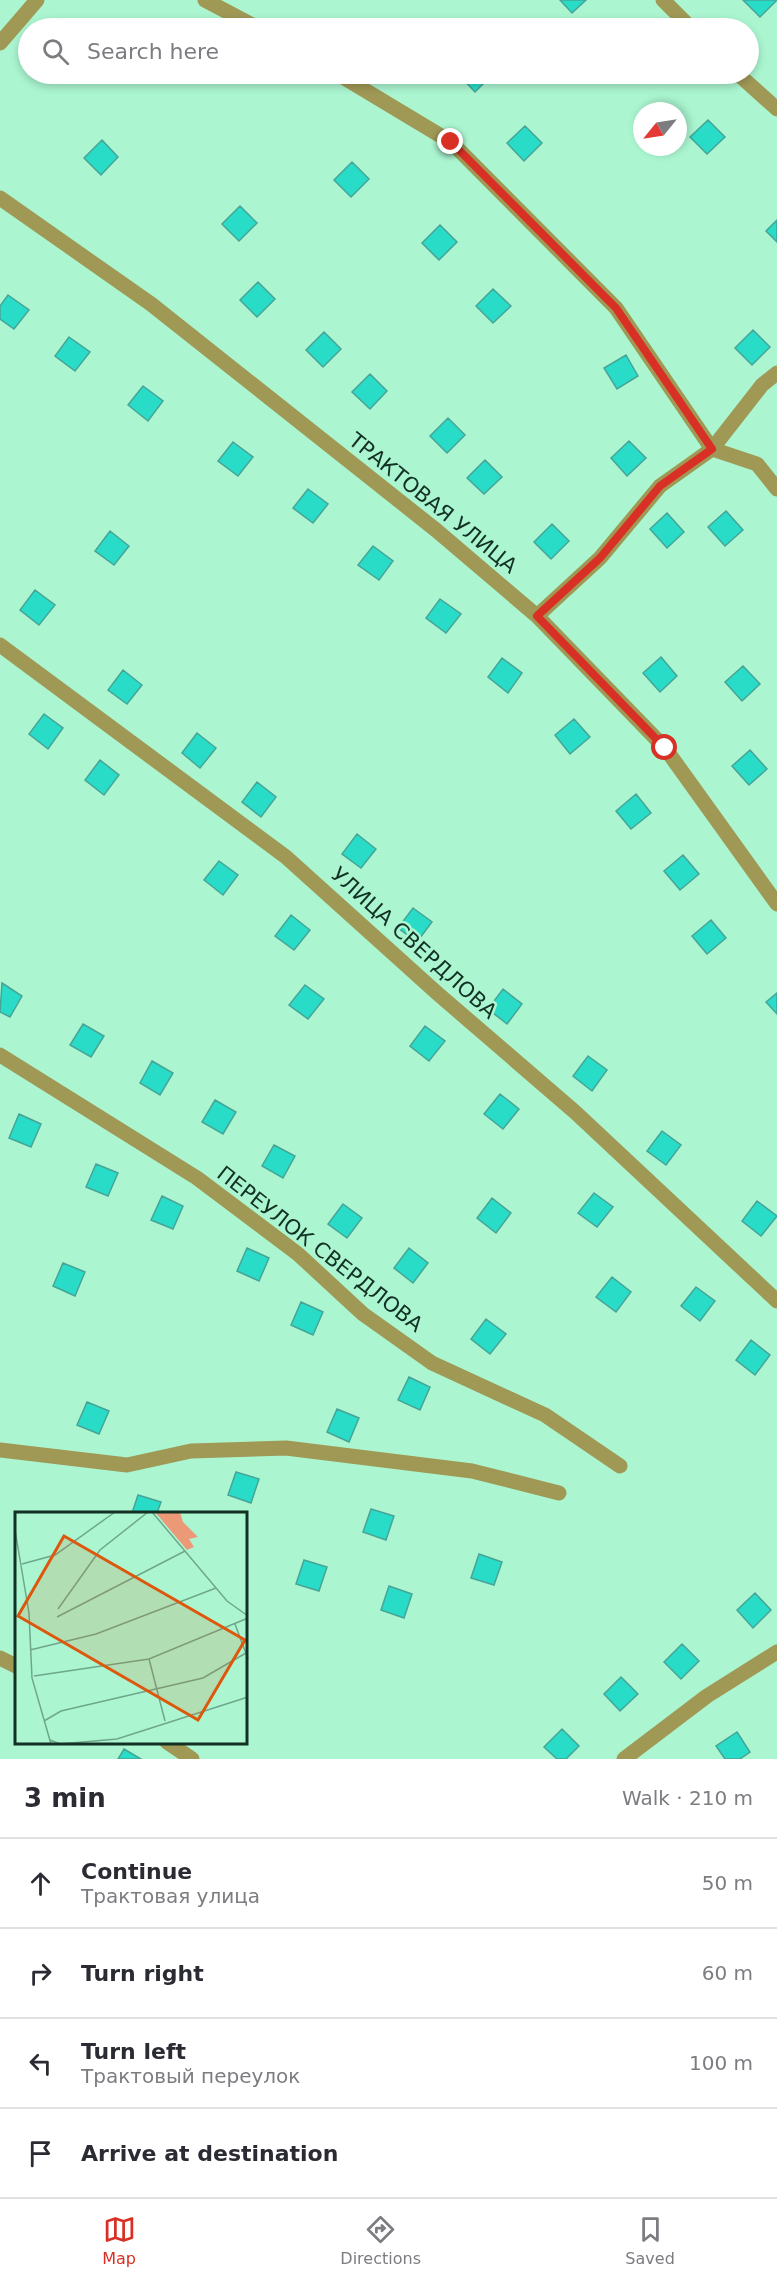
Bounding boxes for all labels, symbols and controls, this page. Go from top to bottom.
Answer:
search box [18,18,759,84]
icon: search [39,35,72,68]
text: Search here [87,39,219,64]
north arrow [633,102,687,156]
route end [437,128,463,154]
street label: ТРАКТОВАЯ УЛИЦА [343,427,522,579]
route start [651,734,677,760]
street label: УЛИЦА СВЕРДЛОВА [326,862,502,1024]
street label: ПЕРЕУЛОК СВЕРДЛОВА [212,1161,428,1337]
inset map [15,1512,248,1744]
text: 3 min [24,1783,106,1813]
text: Walk · 210 m [622,1786,753,1810]
text: Continue [81,1859,192,1884]
icon: ahead [24,1867,57,1900]
text: 50 m [702,1871,753,1895]
text: Трактовая улица [81,1884,260,1908]
icon: right [24,1957,57,1990]
text: Turn right [81,1961,204,1986]
text: 60 m [702,1961,753,1985]
text: Turn left [81,2039,186,2064]
icon: left [24,2047,57,2080]
text: 100 m [689,2051,753,2075]
text: Трактовый переулок [81,2064,300,2088]
icon: arrive [24,2137,57,2170]
text: Arrive at destination [81,2141,338,2166]
tab: Map [102,2213,136,2268]
tab: Directions [340,2213,421,2268]
tab: Saved [625,2213,675,2268]

